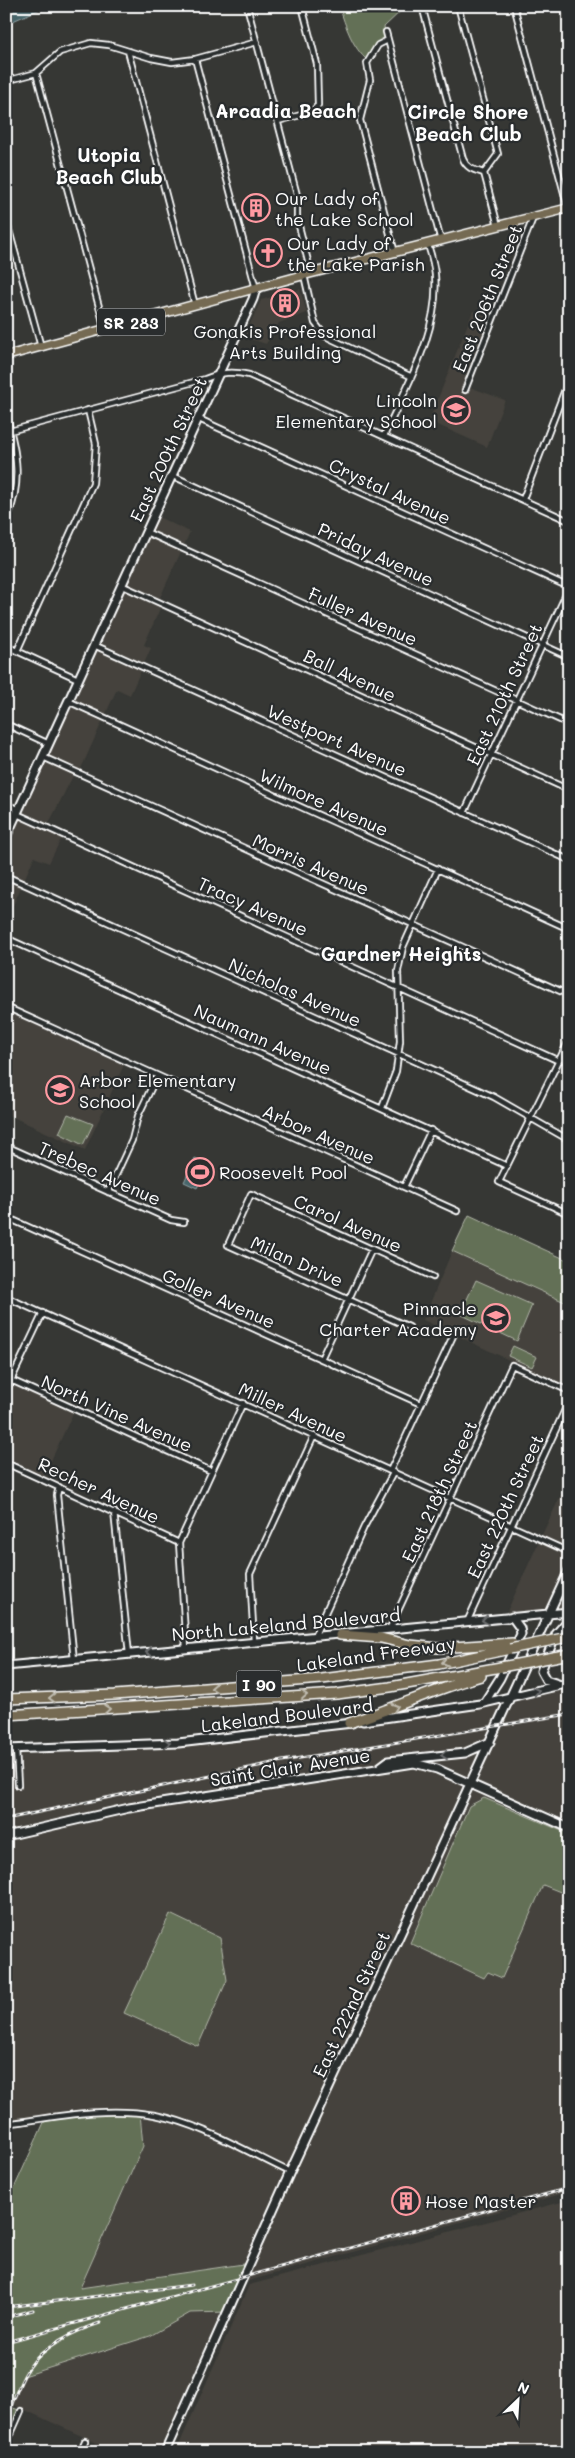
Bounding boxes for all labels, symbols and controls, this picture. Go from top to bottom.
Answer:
district label: Arcadia Beach [215,98,357,123]
district label: Circle Shore Beach Club [408,99,528,146]
district label: Utopia Beach Club [55,142,163,189]
place label: Our Lady of the Lake School [275,186,414,231]
building icon: Our Lady of the Lake School [241,193,271,223]
street label: East 206th Street [446,221,528,375]
place label: Our Lady of the Lake Parish [287,231,425,276]
church icon: Our Lady of the Lake Parish [253,238,283,268]
building icon: Gonakis Professional Arts Building [270,288,300,318]
road number: SR 283 [97,308,165,336]
place label: Gonakis Professional Arts Building [193,319,377,364]
street label: East 200th Street [124,373,212,525]
place label: Lincoln Elementary School [276,388,437,433]
school or university icon: Lincoln Elementary School [441,395,471,425]
street label: Crystal Avenue [325,452,455,530]
street label: Priday Avenue [314,517,438,591]
street label: Fuller Avenue [305,581,421,651]
street label: East 210th Street [461,619,547,769]
street label: Ball Avenue [300,643,400,707]
street label: Westport Avenue [263,698,411,782]
street label: Wilmore Avenue [256,763,392,841]
street label: Morris Avenue [249,828,373,900]
street label: Tracy Avenue [194,871,312,941]
district label: Gardner Heights [321,941,481,966]
street label: Nicholas Avenue [225,952,365,1032]
street label: Naumann Avenue [191,998,335,1080]
place label: Arbor Elementary School [79,1068,236,1113]
school or university icon: Arbor Elementary School [45,1075,75,1105]
street label: Arbor Avenue [259,1098,379,1170]
street label: Trebec Avenue [35,1135,165,1211]
sports icon: Roosevelt Pool [185,1157,215,1187]
place label: Roosevelt Pool [219,1160,348,1184]
street label: Carol Avenue [290,1188,406,1258]
street label: Milan Drive [247,1230,347,1292]
street label: Goller Avenue [159,1262,279,1334]
place label: Pinnacle Charter Academy [319,1296,477,1341]
school or university icon: Pinnacle Charter Academy [481,1303,511,1333]
street label: North Vine Avenue [38,1369,196,1457]
street label: Miller Avenue [235,1376,351,1448]
street label: East 218th Street [396,1416,482,1566]
street label: East 220th Street [461,1430,549,1582]
street label: Recher Avenue [34,1451,164,1529]
street label: North Lakeland Boulevard [171,1602,401,1646]
one-way arrow [481,1614,489,1625]
street label: Lakeland Freeway [295,1631,457,1677]
one-way arrow [145,1646,153,1657]
one-way arrow [440,1657,449,1667]
road number: I 90 [236,1670,282,1698]
one-way arrow [210,1682,218,1693]
one-way arrow [532,1686,541,1697]
one-way arrow [301,1690,309,1701]
one-way arrow [47,1693,55,1703]
street label: Lakeland Boulevard [200,1693,374,1737]
one-way arrow [391,1703,399,1713]
one-way arrow [104,1704,112,1715]
one-way arrow [163,1738,171,1749]
street label: Saint Clair Avenue [208,1743,372,1791]
one-way arrow [440,1749,448,1760]
street label: East 222nd Street [307,1927,395,2081]
building icon: Hose Master [391,2186,421,2216]
place label: Hose Master [425,2189,537,2213]
north arrow [492,2376,542,2426]
text: N [515,2377,533,2399]

